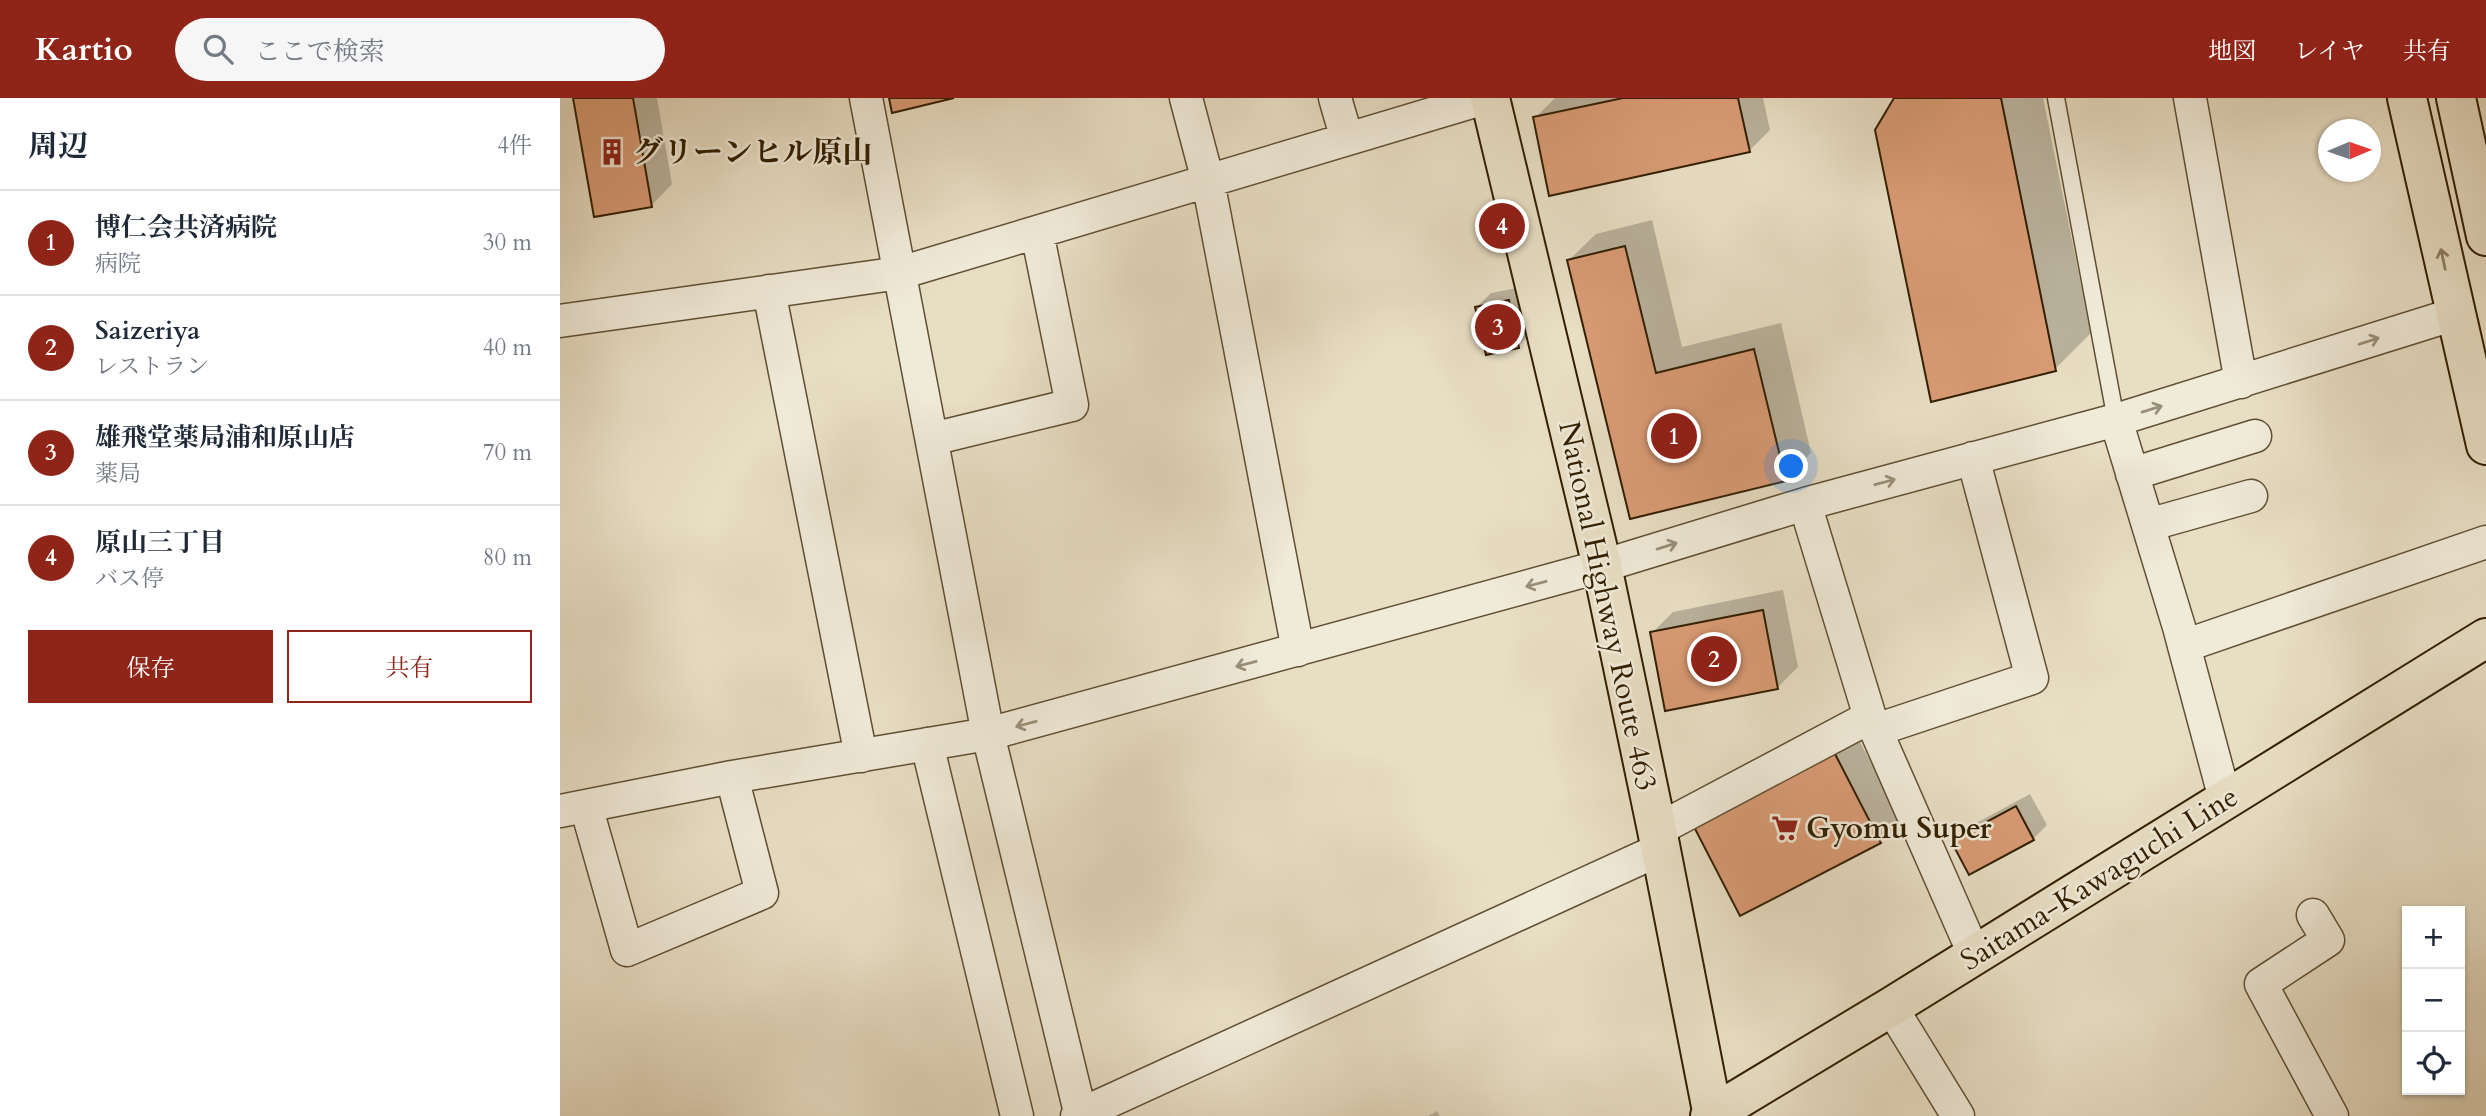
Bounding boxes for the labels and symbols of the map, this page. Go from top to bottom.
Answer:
north arrow [2318,119,2381,182]
place label: グリーンヒル原山 [633,132,872,173]
building icon: グリーンヒル原山 [597,137,627,167]
pin: 4 [1479,200,1525,252]
one-way arrow [2435,248,2449,271]
pin: 3 [1475,301,1521,353]
one-way arrow [2358,334,2380,347]
one-way arrow [2141,401,2163,414]
pin: 1 [1651,410,1697,462]
street label: National Highway Route 463 [1548,418,1667,795]
your location [1774,449,1808,483]
one-way arrow [1873,475,1896,488]
one-way arrow [1656,539,1678,552]
one-way arrow [1525,579,1547,592]
pin: 2 [1691,633,1737,685]
one-way arrow [1235,658,1258,671]
one-way arrow [1015,718,1037,731]
street label: Saitama-Kawaguchi Line [1953,776,2246,981]
place label: Gyomu Super [1806,808,1993,849]
supermarket icon: Gyomu Super [1770,813,1800,843]

